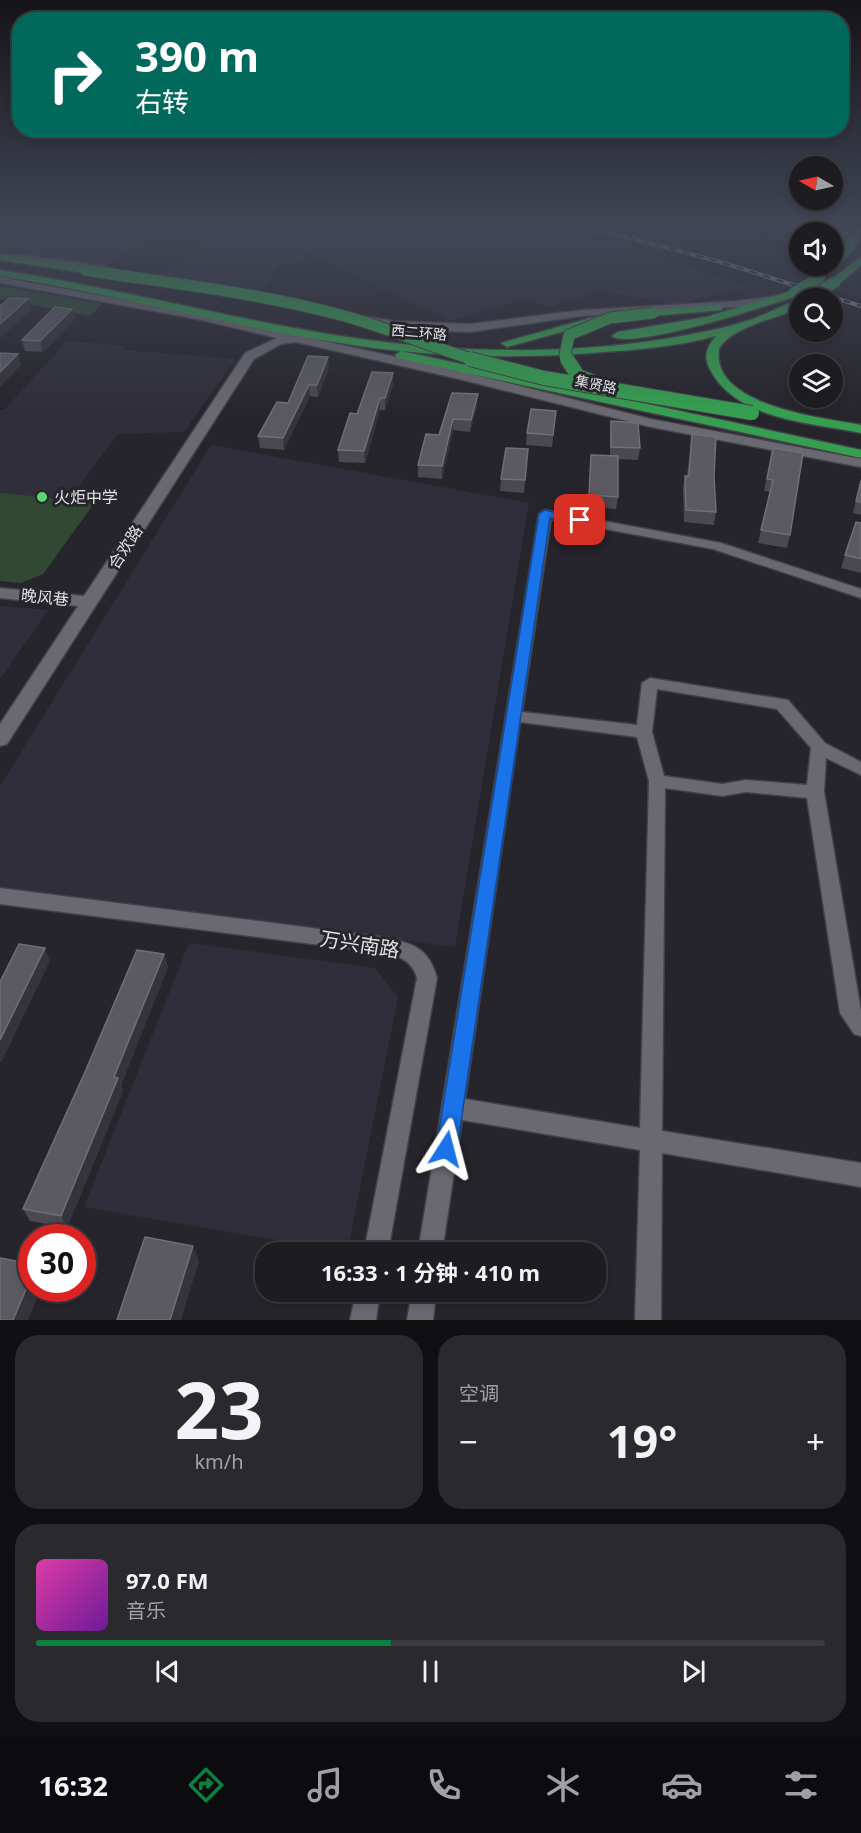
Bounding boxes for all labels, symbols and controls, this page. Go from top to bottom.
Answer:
text: 390 m [135,27,259,84]
icon: right [36,36,114,114]
text: 右转 [135,83,189,120]
north arrow [789,156,843,210]
map controls [789,156,843,408]
button: sound [789,222,843,276]
button: search [789,288,843,342]
street label: 西二环路 [390,320,448,344]
button: layers [789,354,843,408]
street label: 集贤路 [573,370,619,398]
place label: 火炬中学 [54,486,118,508]
marker: 火炬中学 [35,490,49,504]
pin [554,494,605,545]
icon: arrive [563,503,596,536]
street label: 合欢路 [103,521,147,573]
street label: 晚风巷 [20,584,70,610]
street label: 万兴南路 [318,924,402,964]
position arrow [414,1117,478,1181]
speed limit sign: 30 [18,1224,96,1302]
text: 16:33 · 1 分钟 · 410 m [321,1257,540,1287]
text: 23 [174,1356,264,1462]
text: 空调 [459,1380,499,1407]
text: 19° [607,1410,677,1471]
text: − [459,1419,478,1464]
text: + [806,1419,825,1464]
text: km/h [194,1448,244,1475]
text: 97.0 FM [126,1565,208,1595]
text: 音乐 [126,1597,166,1624]
icon: previous [151,1655,184,1688]
icon: pause [414,1655,447,1688]
icon: next [677,1655,710,1688]
icon: directions [185,1764,227,1806]
icon: music [304,1764,346,1806]
icon: phone [423,1764,465,1806]
icon: climate [542,1764,584,1806]
icon: car [661,1764,703,1806]
icon: filters [780,1764,822,1806]
text: 16:32 [39,1767,108,1804]

